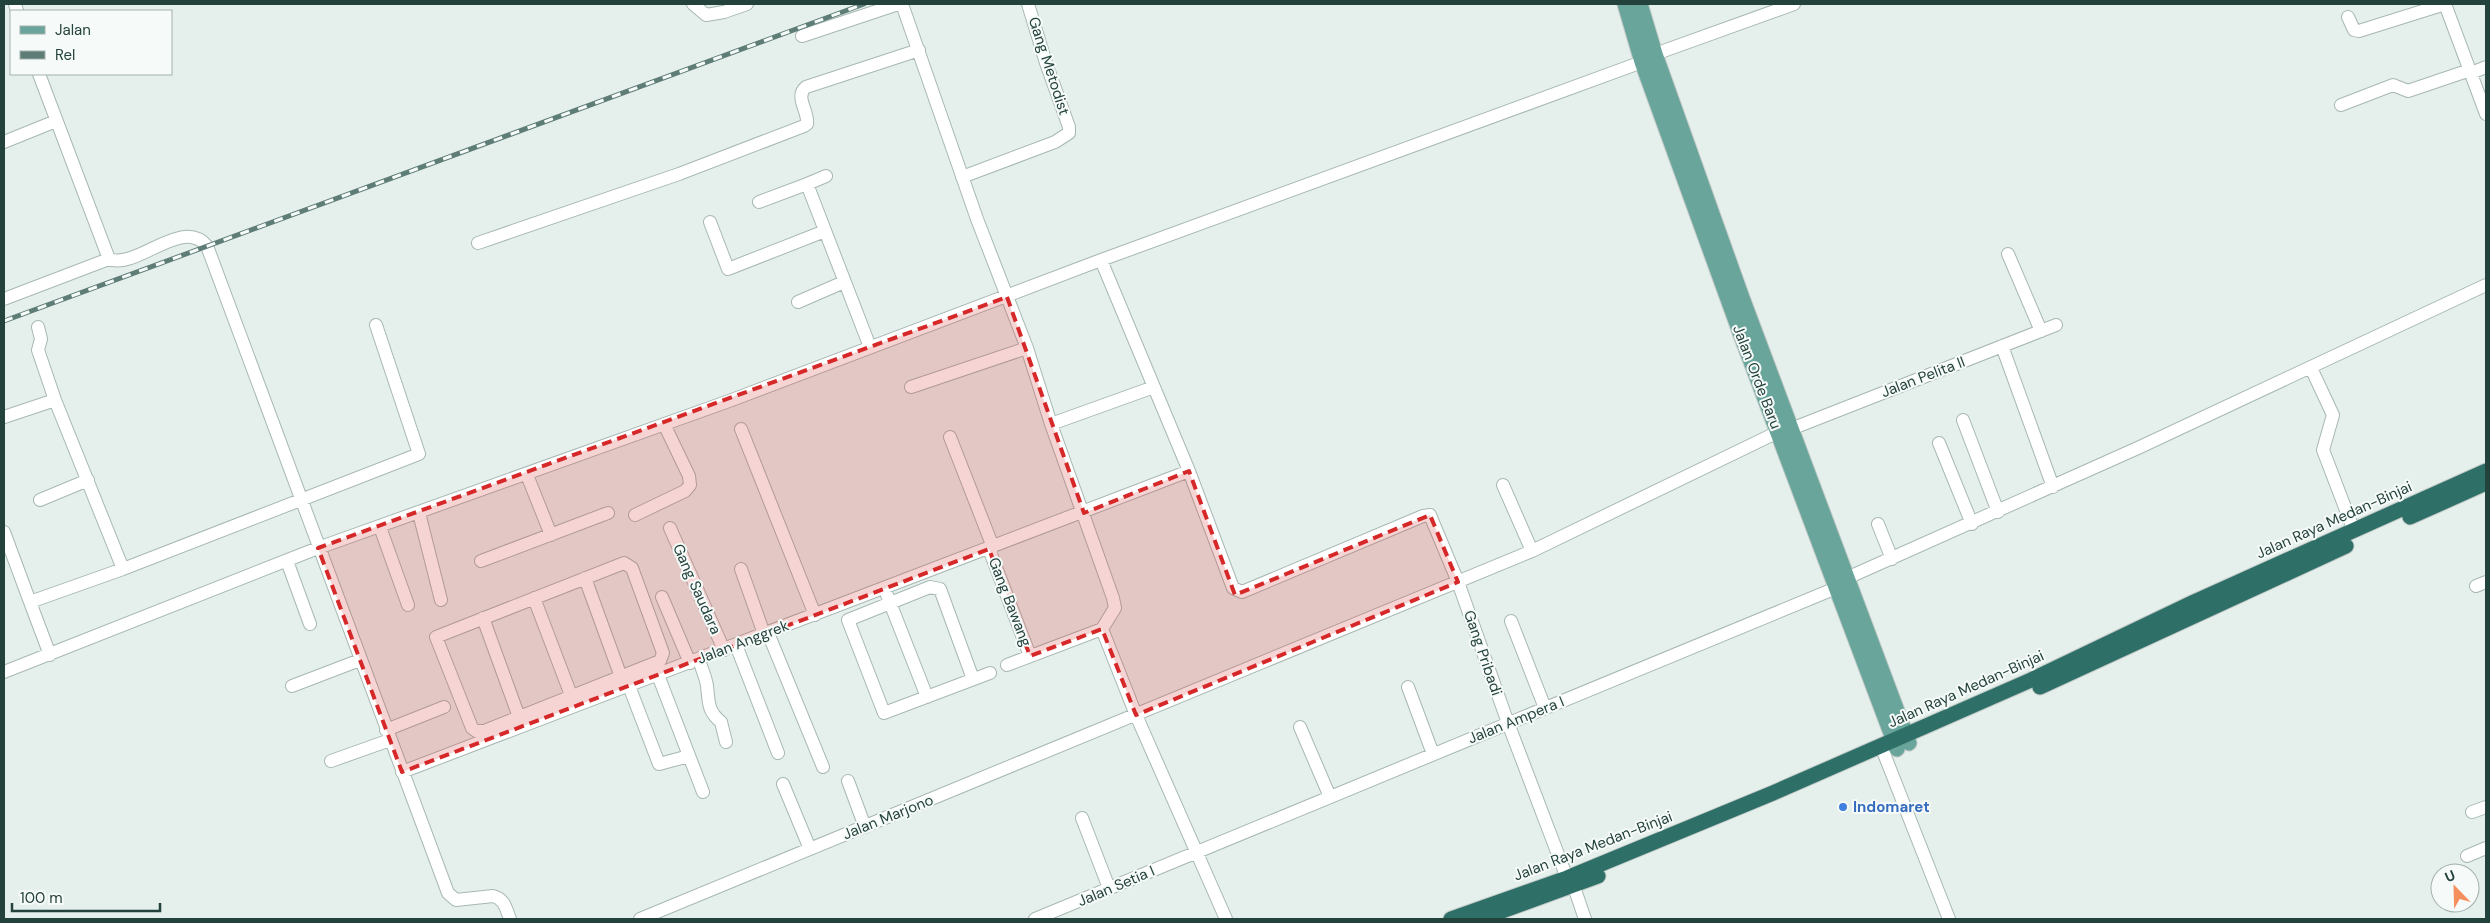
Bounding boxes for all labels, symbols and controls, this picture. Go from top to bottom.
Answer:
legend [10,10,172,75]
street label: Gang Metodist [1024,14,1074,118]
text: Jalan [55,20,91,40]
text: Rel [55,45,75,65]
street label: Jalan Orde Baru [1728,322,1786,432]
street label: Jalan Pelita II [1878,352,1968,402]
street label: Jalan Raya Medan-Binjai [2253,477,2415,563]
street label: Gang Saudara [668,541,726,637]
street label: Gang Bawang [984,555,1036,649]
street label: Gang Pribadi [1459,608,1507,698]
street label: Jalan Anggrek [694,615,792,669]
street label: Jalan Raya Medan-Binjai [1885,646,2047,732]
street label: Jalan Ampera I [1465,692,1567,748]
street label: Jalan Marjono [840,790,936,844]
place label: Indomaret [1853,797,1930,817]
marker: Indomaret [1837,801,1849,813]
street label: Jalan Raya Medan-Binjai [1511,806,1675,886]
street label: Jalan Setia I [1074,861,1158,911]
north arrow [2430,863,2480,913]
text: U [2442,866,2458,886]
scale bar [12,880,160,912]
text: 100 m [20,888,63,908]

